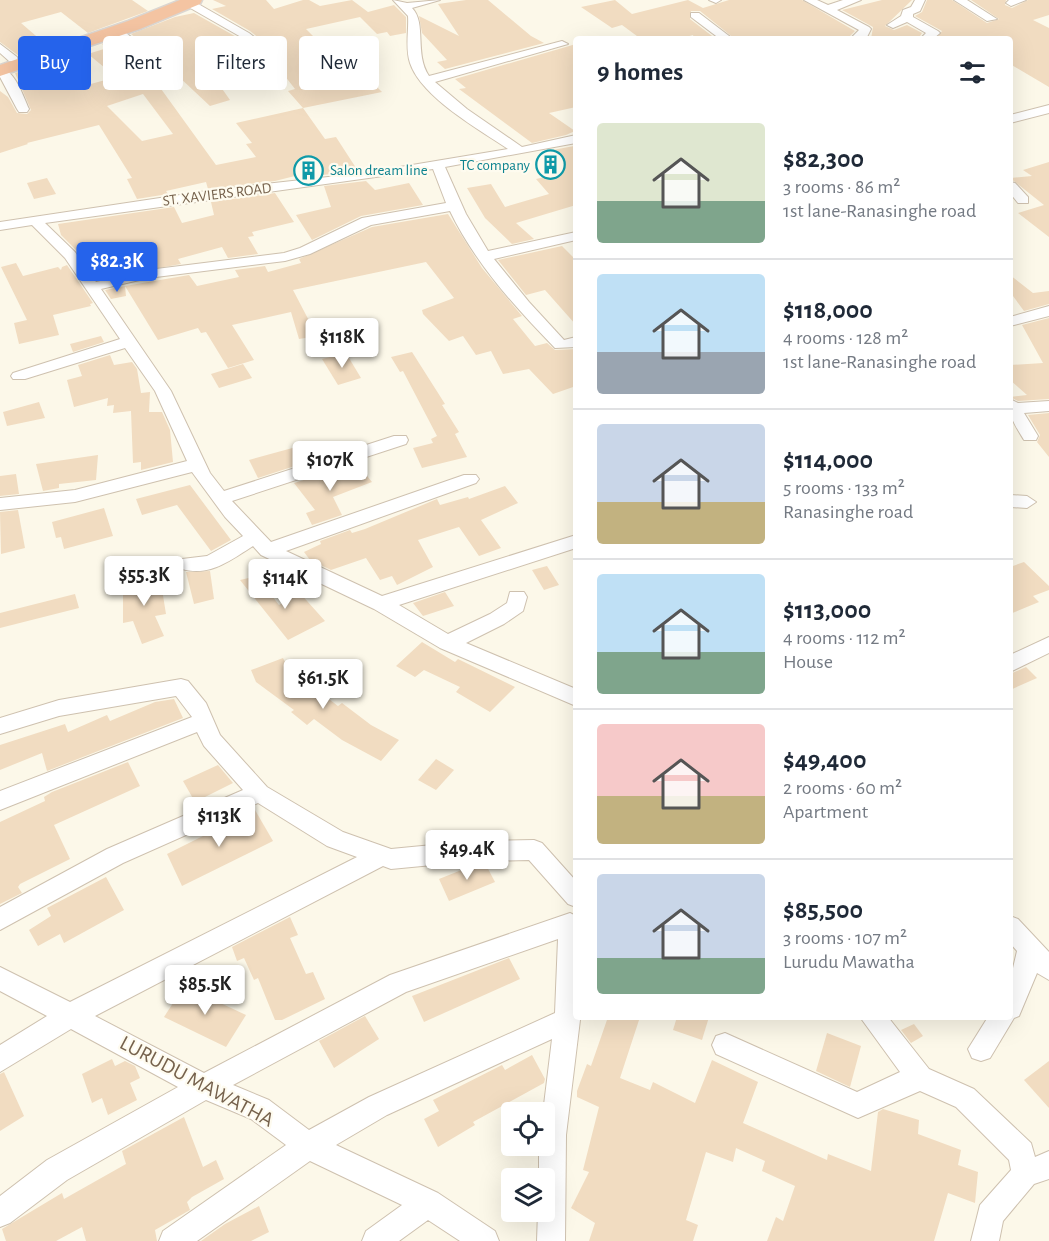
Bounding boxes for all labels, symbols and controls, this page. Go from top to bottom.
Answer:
chip: Buy [18,36,91,90]
chip: Rent [103,36,183,90]
chip: Filters [195,36,287,90]
chip: New [299,36,379,90]
icon: filters [956,56,989,89]
text: 9 homes [597,59,683,85]
text: $82,300 [783,146,864,172]
icon: home [645,147,717,219]
building icon: TC company [535,149,567,181]
building icon: Salon dream line [293,154,325,186]
place label: TC company [460,158,531,173]
place label: Salon dream line [330,163,428,178]
text: 3 rooms · 86 m² [783,177,900,197]
street label: ST. XAVIERS ROAD [162,180,273,209]
text: 1st lane-Ranasinghe road [783,201,976,221]
pin: $82.3K [68,242,166,293]
text: $82.3K [90,251,144,271]
text: $118,000 [783,297,873,323]
icon: home [645,298,717,370]
pin: $118K [300,318,384,369]
text: $118K [320,327,364,347]
text: 4 rooms · 128 m² [783,328,908,348]
text: 1st lane-Ranasinghe road [783,352,976,372]
pin: $107K [288,441,372,492]
text: $114,000 [783,447,873,473]
icon: home [645,448,717,520]
text: $107K [307,450,353,470]
text: 5 rooms · 133 m² [783,478,905,498]
text: Ranasinghe road [783,502,913,522]
pin: $55.3K [95,556,193,607]
pin: $114K [243,559,327,610]
text: $55.3K [118,565,170,585]
text: $114K [262,568,308,588]
text: $113,000 [783,597,871,623]
icon: home [645,598,717,670]
text: 4 rooms · 112 m² [783,628,906,648]
text: House [783,652,833,672]
pin: $61.5K [274,659,372,710]
text: $61.5K [298,668,348,688]
text: $49,400 [783,747,866,773]
icon: home [645,748,717,820]
text: 2 rooms · 60 m² [783,778,902,798]
pin: $113K [177,797,261,848]
text: Apartment [783,802,868,822]
text: $113K [197,806,241,826]
pin: $49.4K [418,830,516,881]
text: $49.4K [439,839,495,859]
text: $85,500 [783,897,863,923]
icon: home [645,898,717,970]
text: 3 rooms · 107 m² [783,928,907,948]
text: Lurudu Mawatha [783,952,915,972]
pin: $85.5K [156,965,254,1016]
text: $85.5K [179,974,231,994]
street label: LURUDU MAWATHA [116,1032,277,1131]
map controls [501,1102,555,1222]
button: locate [501,1102,555,1156]
button: layers [501,1168,555,1222]

